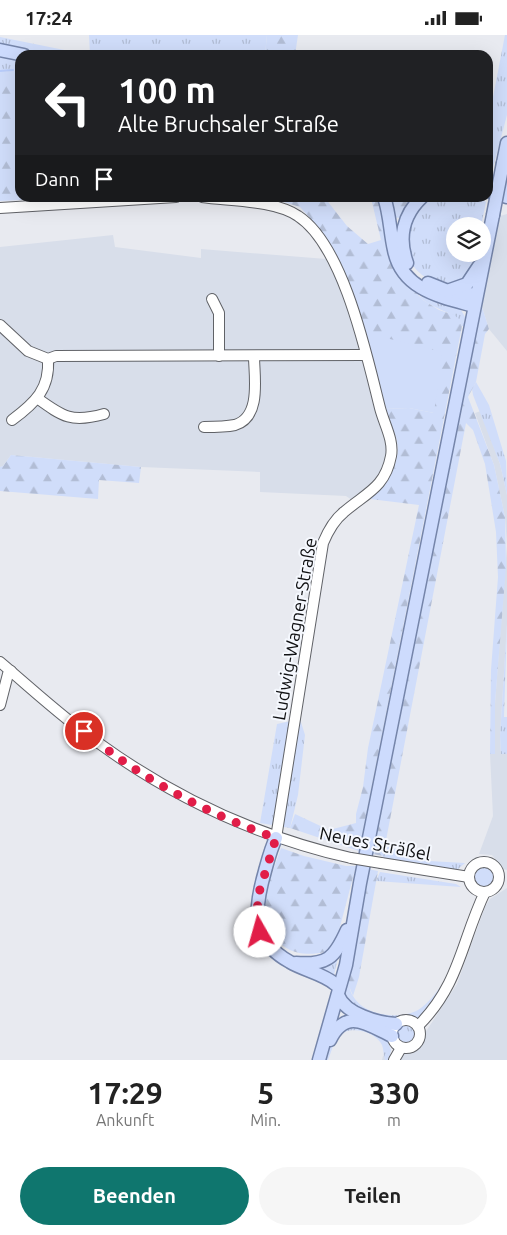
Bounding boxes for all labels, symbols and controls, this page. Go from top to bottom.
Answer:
text: 17:24 [25,7,73,29]
icon: left [35,70,100,135]
text: 100 m [118,70,216,110]
text: Alte Bruchsaler Straße [118,111,339,136]
icon: arrive [90,165,118,193]
text: Dann [35,168,80,190]
map controls [446,217,491,262]
button: layers [446,217,491,262]
street label: Ludwig-Wagner-Straße [268,536,320,722]
pin [63,710,105,752]
icon: arrive [70,717,98,745]
street label: Neues Sträßel [318,822,433,864]
position arrow [233,905,285,957]
text: 17:29 [88,1076,163,1110]
text: 5 [257,1076,274,1110]
text: 330 [369,1076,419,1110]
text: Ankunft [96,1111,154,1129]
text: Min. [250,1111,281,1129]
text: m [387,1111,401,1129]
button: Beenden [20,1167,249,1225]
button: Teilen [259,1167,487,1225]

